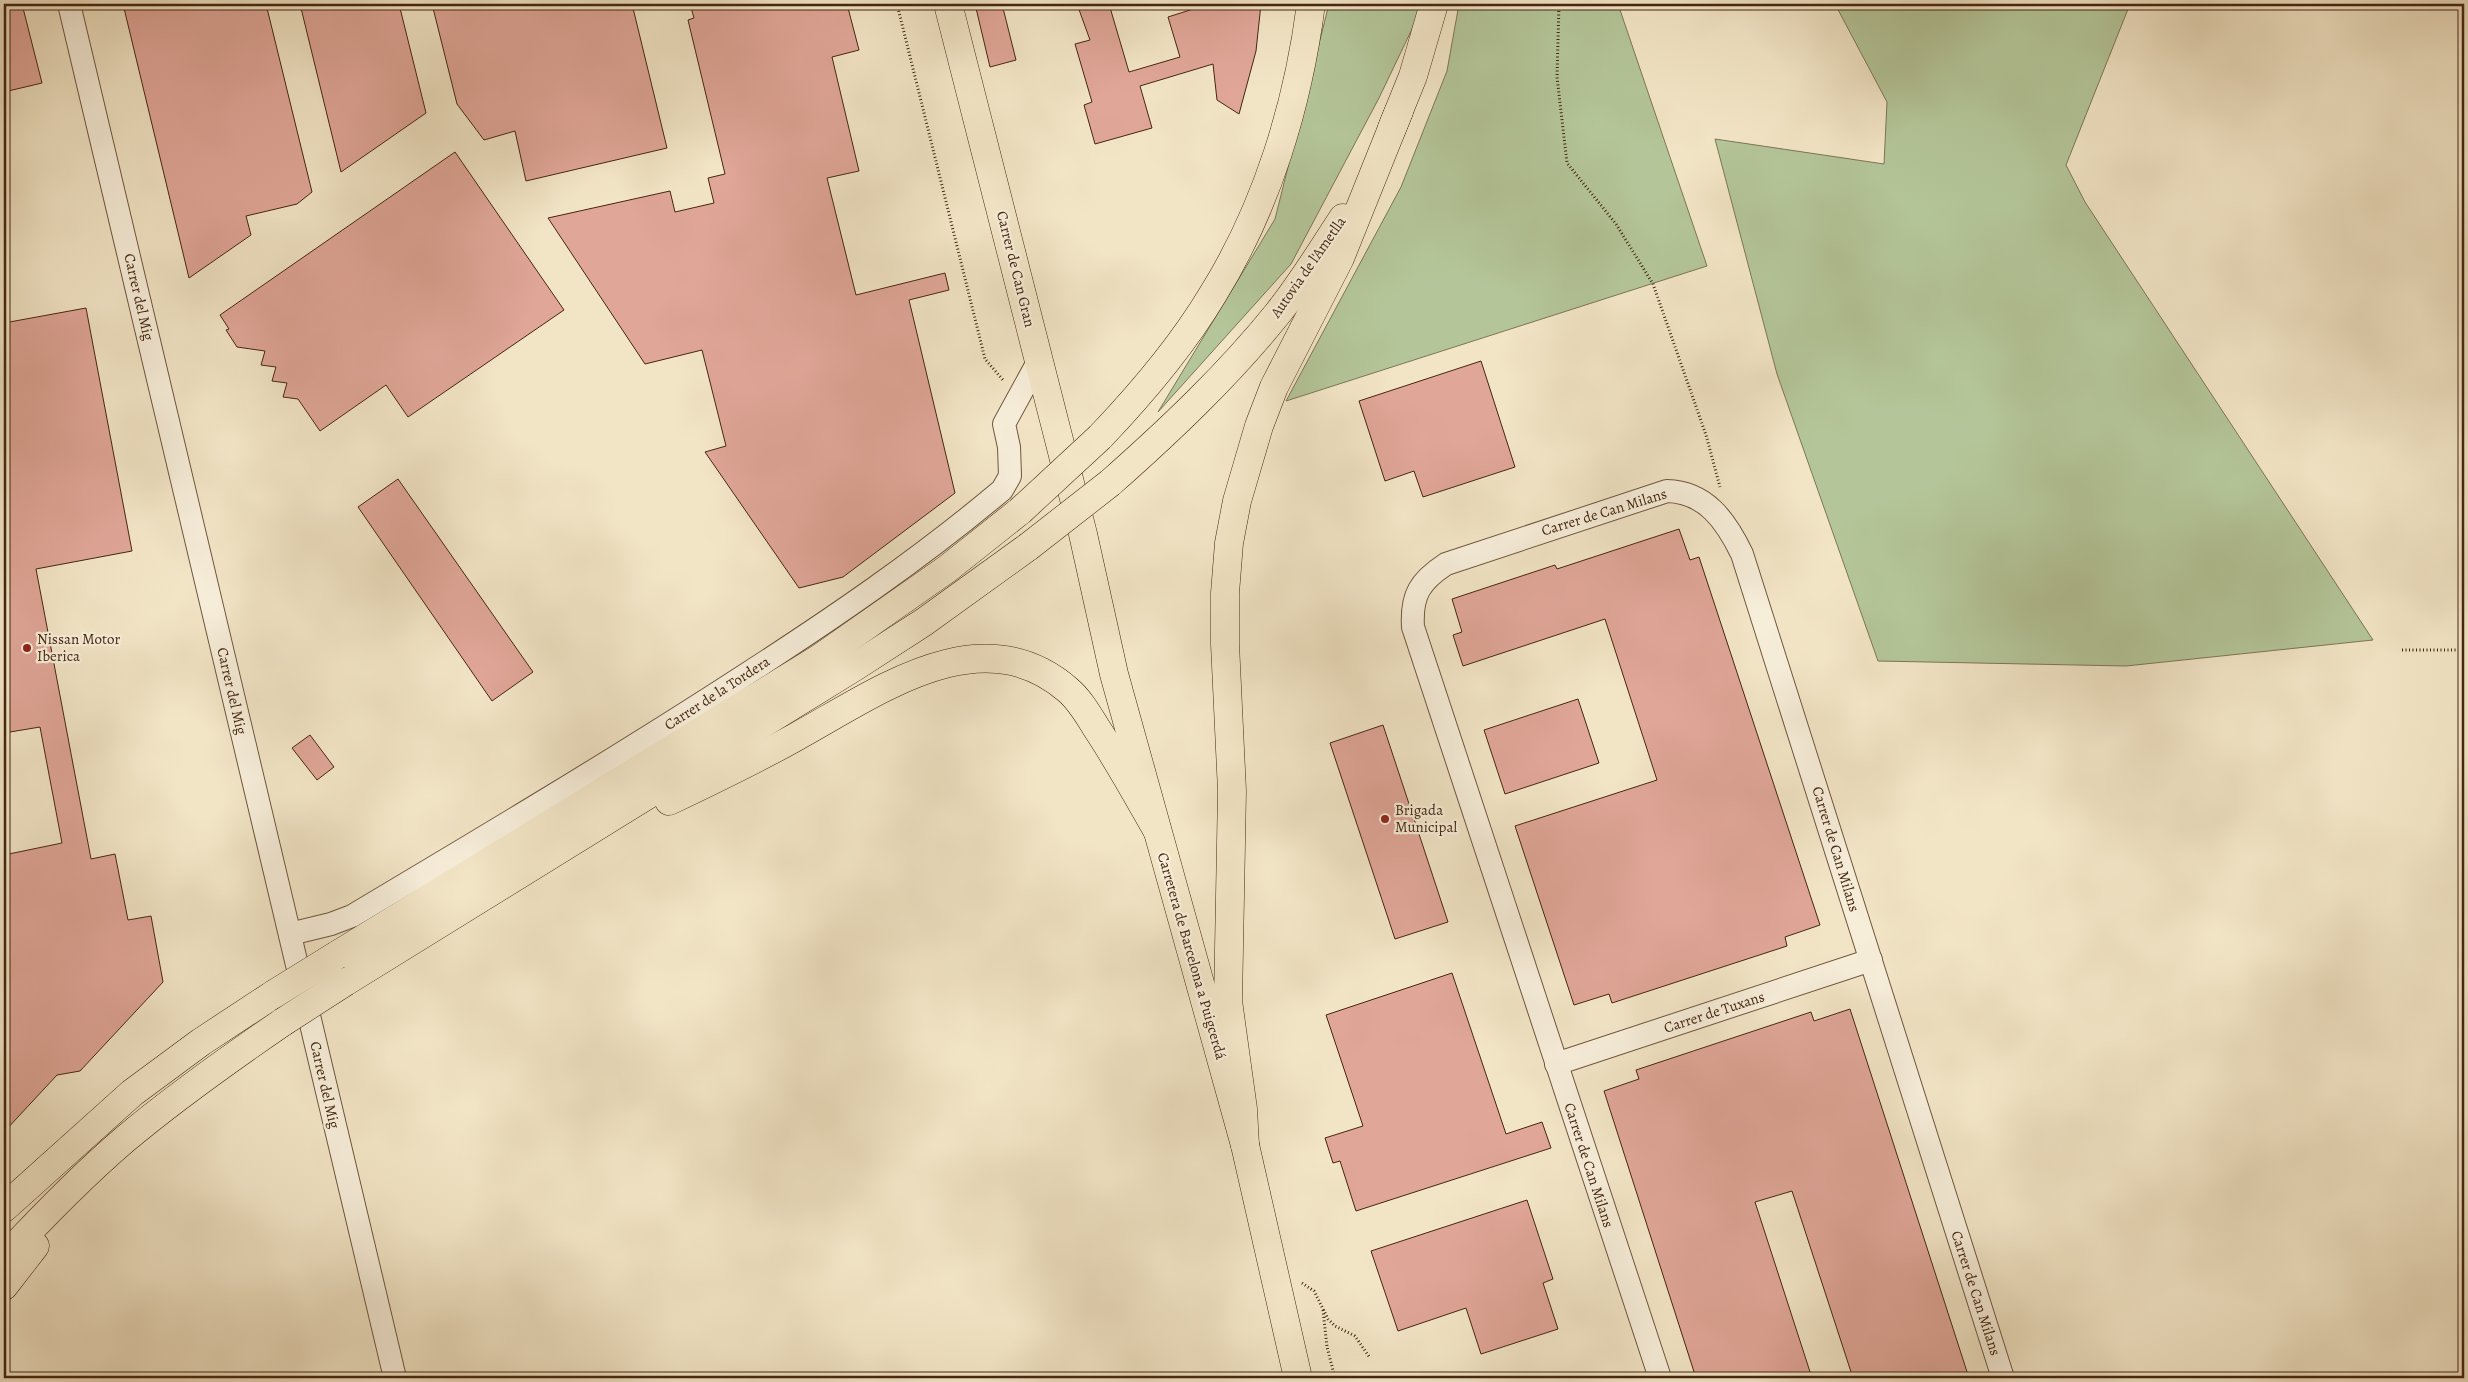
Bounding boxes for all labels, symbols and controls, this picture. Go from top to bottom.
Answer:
street label: Carrer de Can Gran [992,209,1040,329]
street label: Autovia de l'Ametlla [1265,212,1350,322]
street label: Carrer del Mig [119,251,159,343]
street label: Carrer de Can Milans [1539,483,1669,541]
place label: Nissan Motor Iberica [37,629,120,666]
marker: Nissan Motor Iberica [21,642,33,654]
street label: Carrer del Mig [212,645,252,737]
street label: Carrer de la Tordera [660,651,774,735]
street label: Carrer de Can Milans [1807,784,1865,914]
place label: Brigada Municipal [1395,800,1457,837]
marker: Brigada Municipal [1379,813,1391,825]
street label: Carretera de Barcelona a Puigcerdá [1153,850,1231,1062]
street label: Carrer de Tuxans [1661,986,1767,1038]
street label: Carrer del Mig [305,1039,345,1131]
street label: Carrer de Can Milans [1559,1100,1619,1230]
street label: Carrer de Can Milans [1946,1228,2006,1358]

